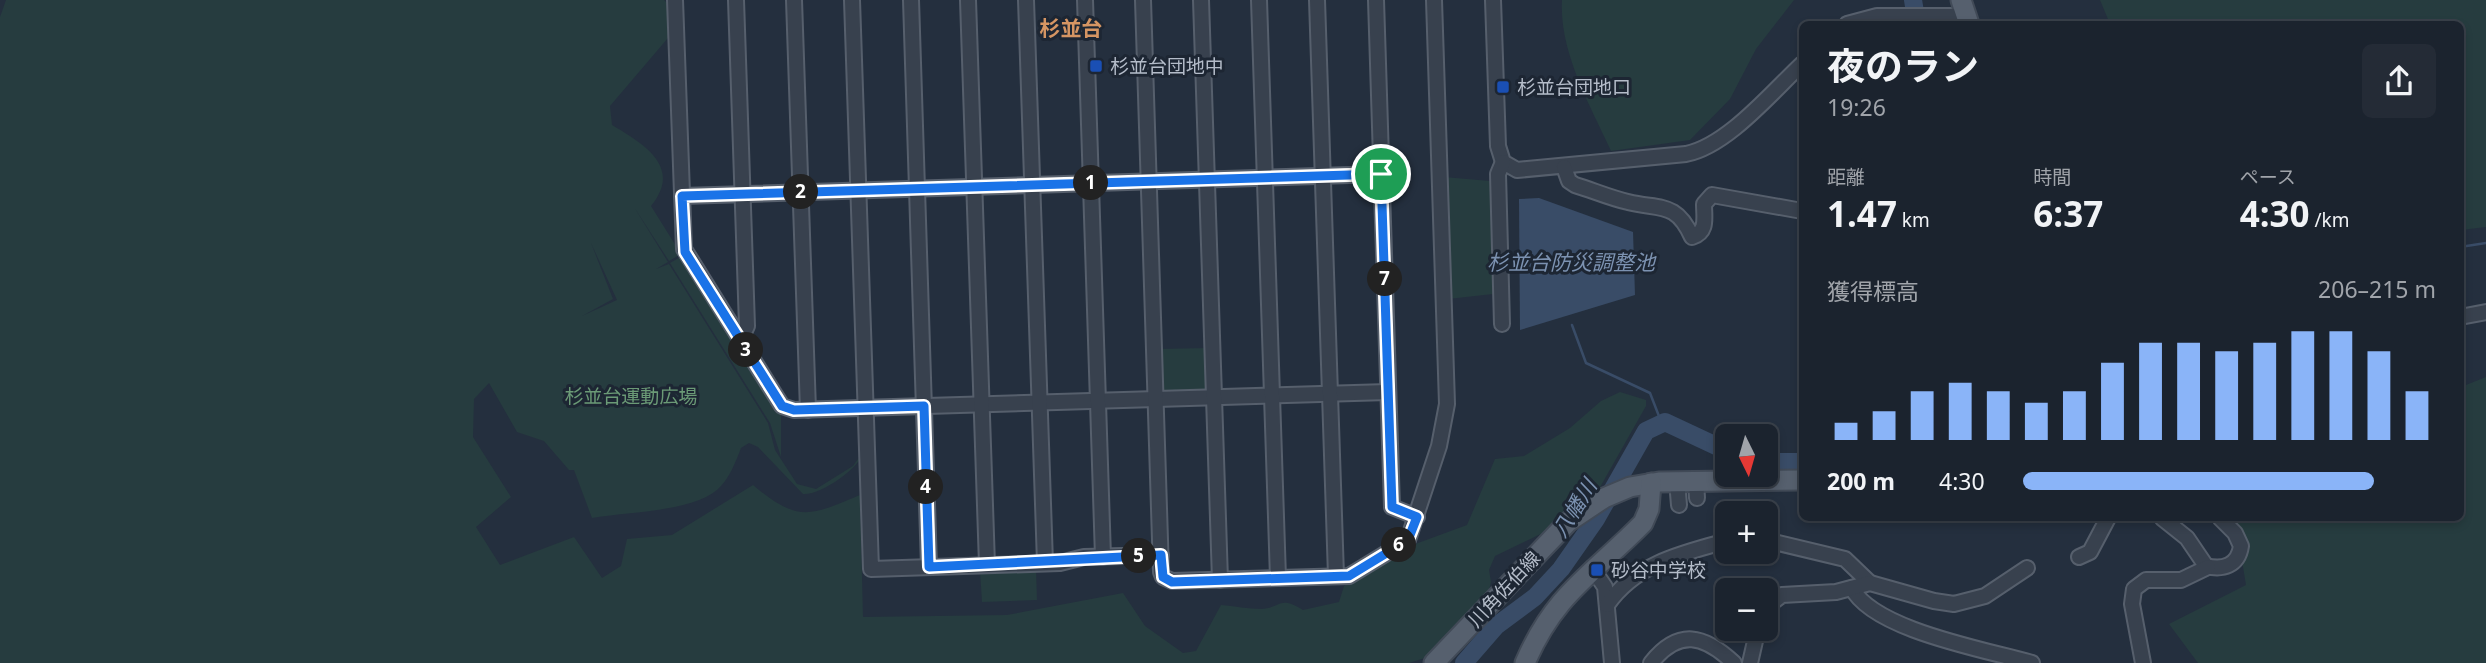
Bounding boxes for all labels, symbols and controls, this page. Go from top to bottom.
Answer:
district label: 杉並台 [1040,14,1103,42]
text: 夜のラン [1827,39,1979,91]
button: share [2362,44,2436,118]
place label: 杉並台団地中 [1110,53,1224,79]
marker: 杉並台団地中 [1088,58,1104,74]
place label: 杉並台団地口 [1517,74,1631,100]
marker: 杉並台団地口 [1495,79,1511,95]
text: 19:26 [1827,91,1886,123]
pin [1351,144,1411,204]
icon: arrive [1362,155,1400,193]
text: 距離 [1827,164,1865,190]
text: 時間 [2033,164,2071,190]
text: ペース [2240,164,2296,190]
pin: 1 [1074,166,1108,200]
text: 1 [1085,169,1096,195]
pin: 2 [784,174,818,210]
text: 2 [795,178,806,204]
text: 1.47 [1827,190,1897,237]
text: 6:37 [2033,190,2103,237]
text: 4:30 [2240,190,2310,237]
text: km [1897,207,1930,233]
text: /km [2310,207,2349,233]
water label: 杉並台防災調整池 [1487,248,1657,276]
pin: 7 [1368,262,1402,296]
text: 7 [1379,265,1390,291]
text: 206–215 m [2318,273,2436,305]
text: 獲得標高 [1827,275,1919,307]
pin: 3 [728,332,764,368]
text: 3 [740,336,751,362]
park label: 杉並台運動広場 [564,383,698,409]
north arrow [1715,424,1778,486]
map controls [1715,424,1778,641]
text: 200 m [1827,465,1895,497]
text: 4:30 [1939,465,1985,497]
pin: 4 [908,470,944,504]
water label: 八幡川 [1545,472,1604,542]
text: 4 [920,473,931,499]
button: + [1715,501,1778,564]
pin: 6 [1382,528,1416,562]
text: 6 [1393,531,1404,557]
pin: 5 [1122,538,1156,574]
text: 5 [1133,542,1144,568]
street label: 川角佐伯線 [1462,545,1546,633]
place label: 砂谷中学校 [1611,557,1706,583]
marker: 砂谷中学校 [1589,562,1605,578]
button: − [1715,578,1778,641]

